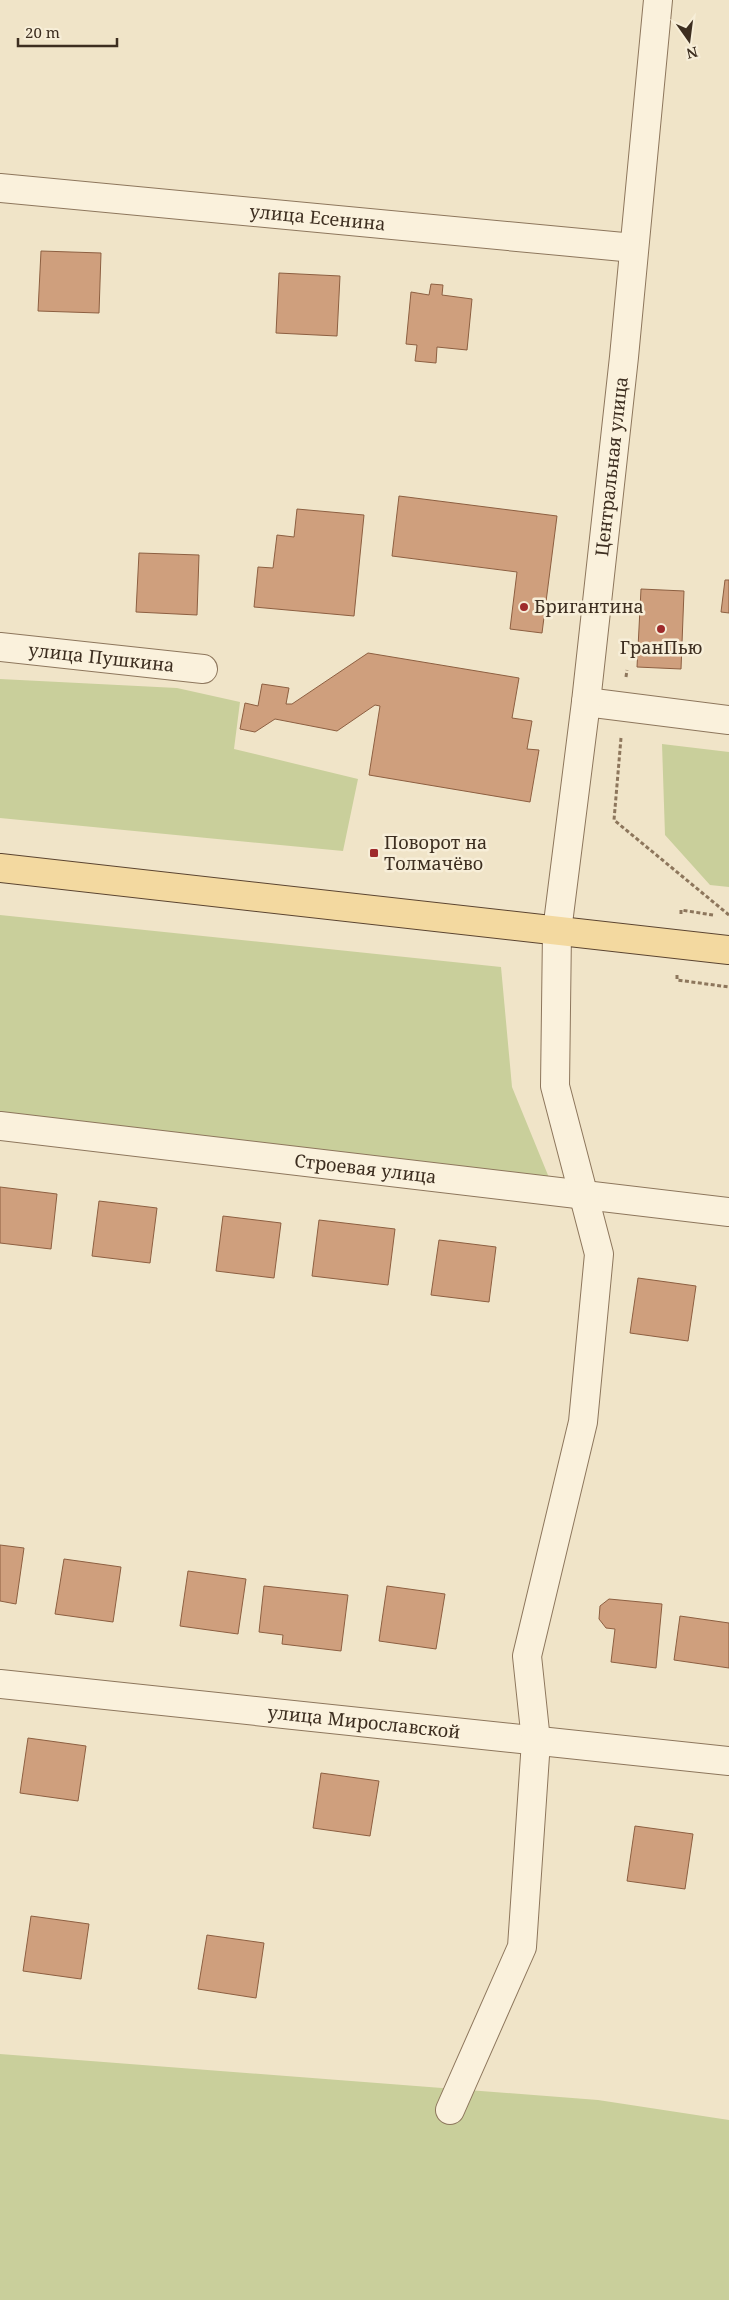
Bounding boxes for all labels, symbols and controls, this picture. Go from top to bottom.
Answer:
scale bar [18,15,116,47]
north arrow [664,15,714,65]
text: 20 m [25,22,60,42]
text: N [685,43,700,64]
street label: улица Есенина [249,199,387,235]
street label: Центральная улица [589,375,633,557]
place label: Бригантина [534,594,644,618]
marker: Бригантина [518,601,530,613]
marker: ГранПью [655,623,667,635]
place label: ГранПью [620,635,702,659]
street label: улица Пушкина [27,637,176,677]
place label: Поворот на Толмачёво [384,830,487,875]
marker: Поворот на Толмачёво [368,847,380,859]
street label: Строевая улица [293,1148,438,1188]
street label: улица Мирославской [266,1699,462,1744]

